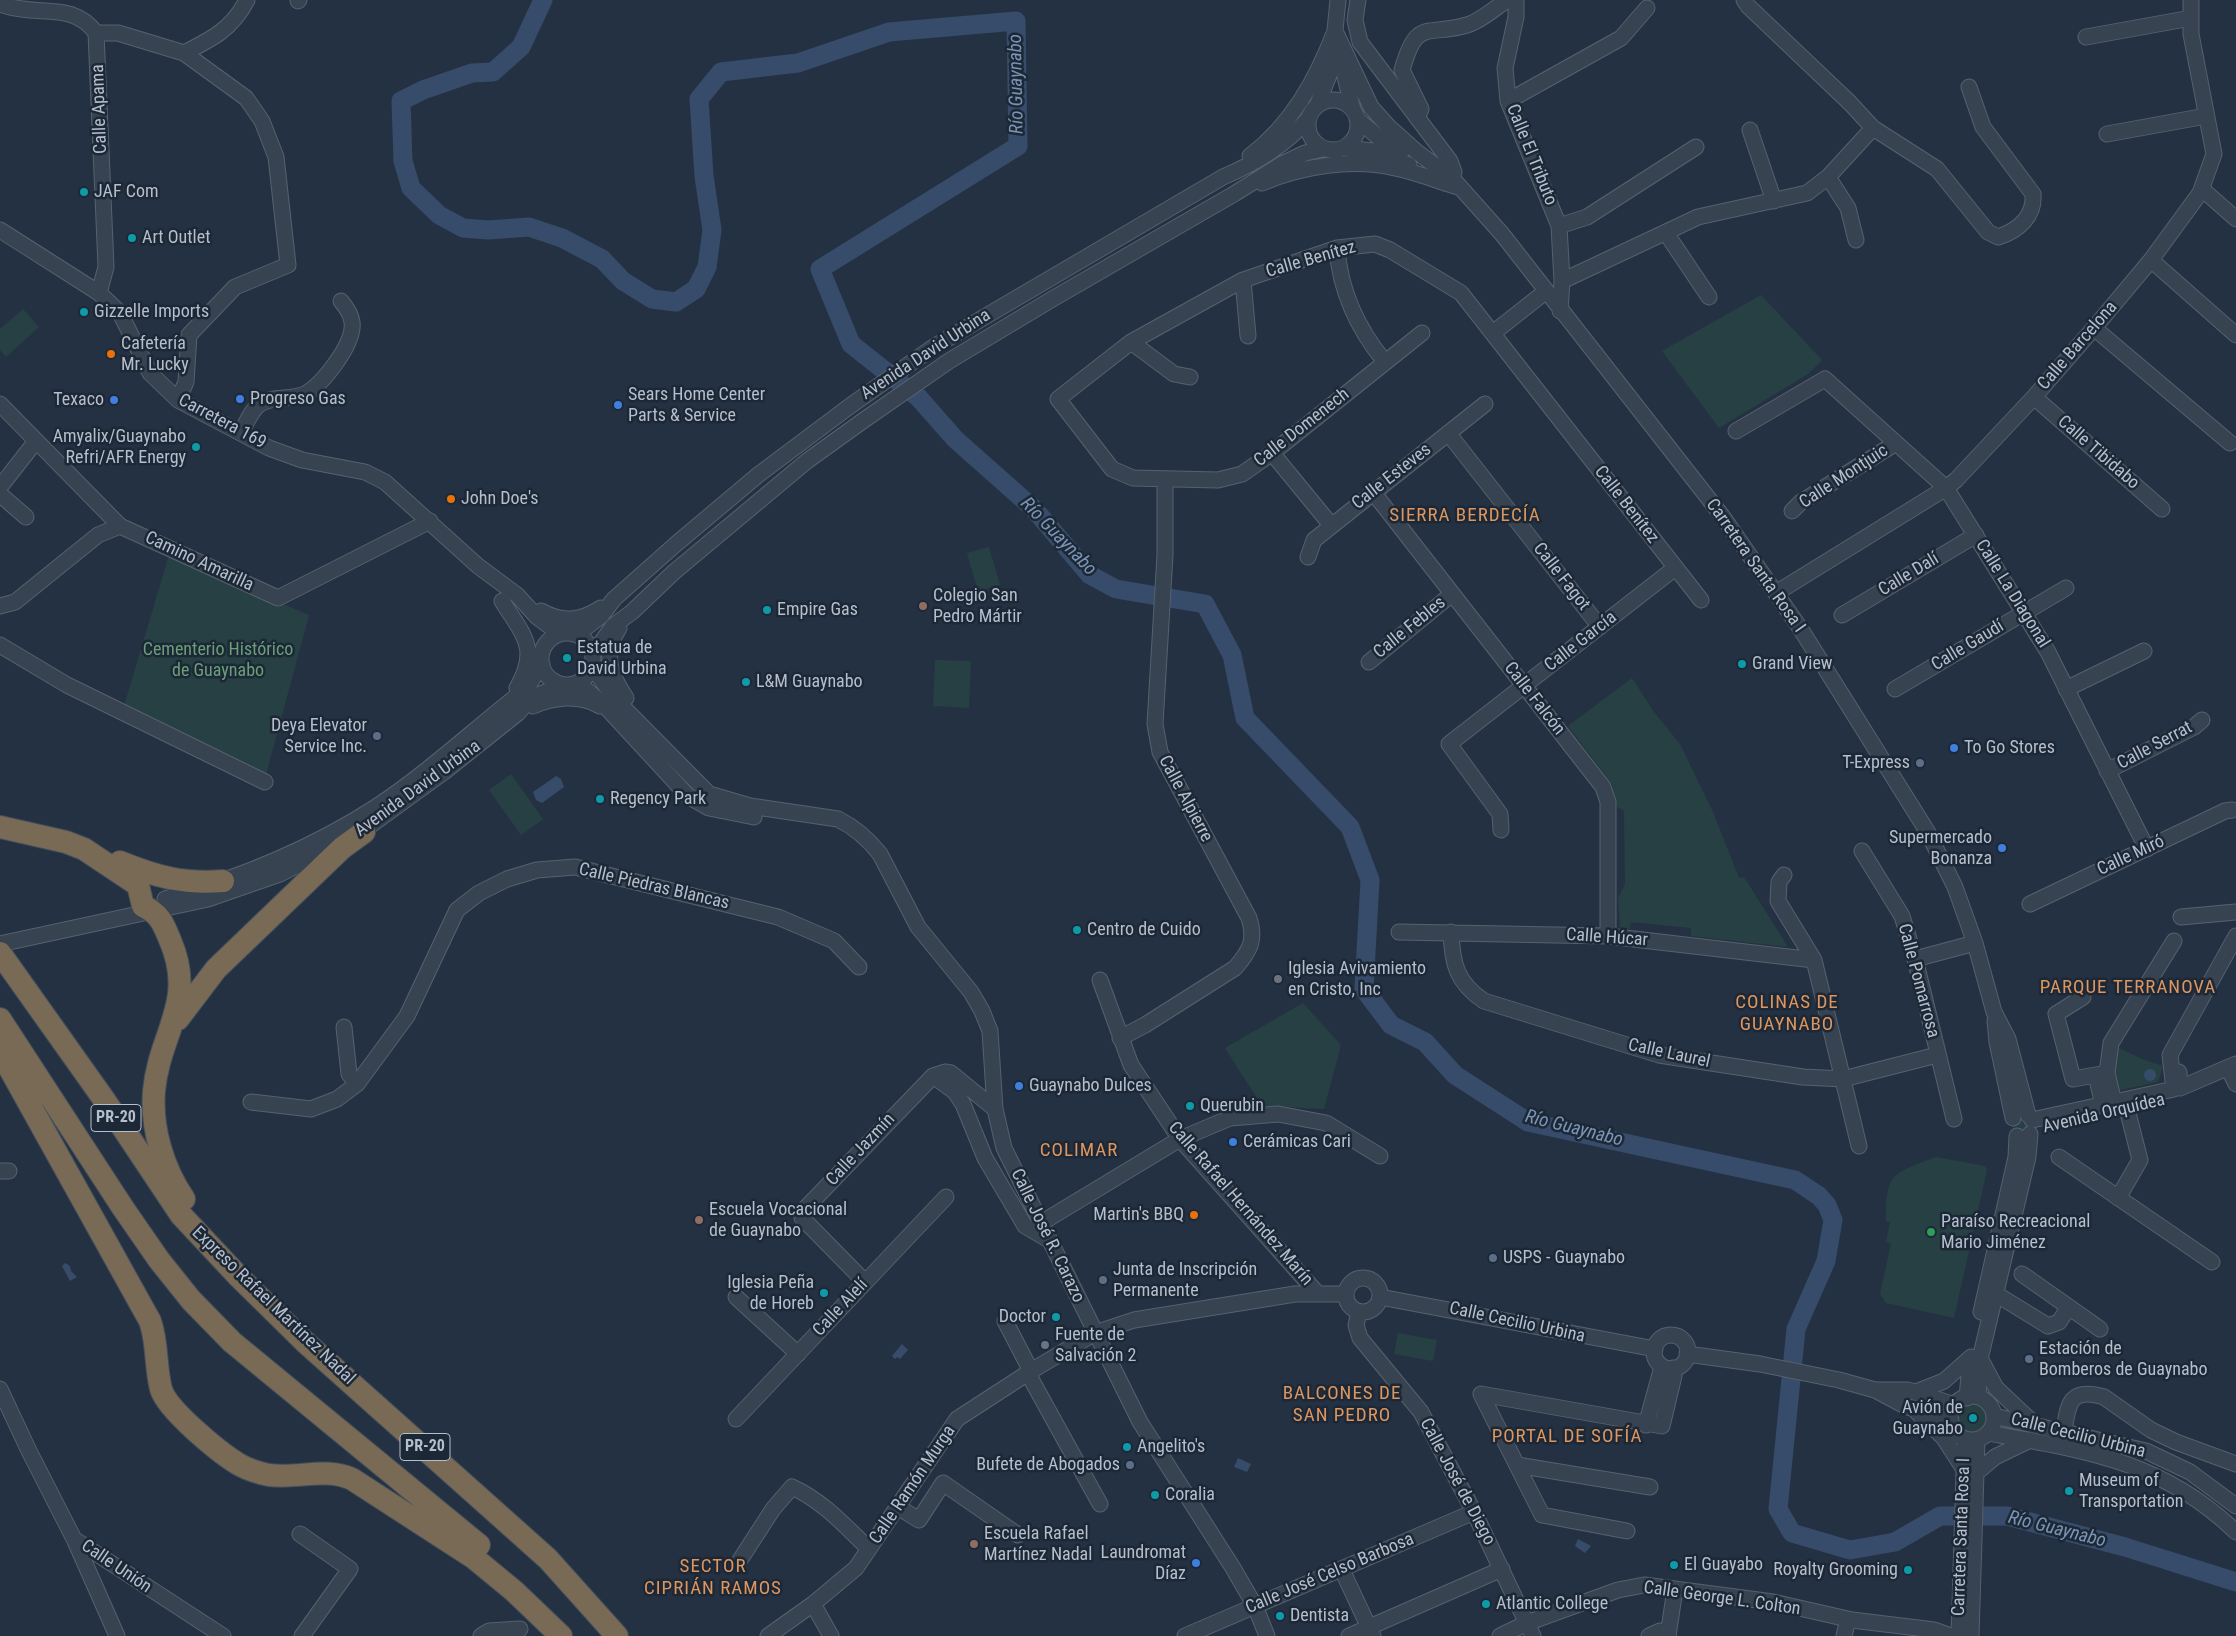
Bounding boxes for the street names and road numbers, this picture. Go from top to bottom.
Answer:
street label: Calle Apama [88,64,112,154]
street label: Calle El Tributo [1501,101,1561,209]
street label: Calle Benítez [1264,237,1358,283]
street label: Calle Barcelona [2034,297,2122,395]
street label: Avenida David Urbina [857,305,995,405]
street label: Calle Domenech [1250,384,1354,472]
street label: Carretera 169 [174,390,270,454]
street label: Calle Tibidabo [2053,412,2143,494]
street label: Calle Esteves [1348,439,1436,515]
street label: Calle Montjuic [1796,440,1892,514]
street label: Calle Benítez [1589,462,1663,548]
street label: Carretera Santa Rosa I [1701,495,1809,637]
street label: Camino Amarilla [141,527,257,597]
street label: Calle La Diagonal [1970,536,2054,652]
street label: Calle Fagot [1528,539,1594,615]
street label: Calle Dalí [1875,549,1943,601]
street label: Calle Febles [1370,592,1450,664]
street label: Calle García [1541,607,1621,677]
street label: Calle Gaudí [1928,616,2008,676]
street label: Calle Falcón [1499,658,1569,740]
street label: Calle Serrat [2114,717,2196,775]
street label: Avenida David Urbina [351,736,485,842]
street label: Calle Alpierre [1153,752,1217,846]
street label: Calle Miró [2094,831,2168,881]
street label: Calle Piedras Blancas [577,859,731,915]
street label: Calle Pomarrosa [1892,922,1944,1040]
street label: Calle Húcar [1565,924,1649,952]
street label: Calle Laurel [1626,1035,1712,1073]
street label: Avenida Orquídea [2041,1089,2167,1139]
road number: PR-20 [91,1104,141,1132]
street label: Calle Jazmín [822,1109,900,1191]
street label: Calle Rafael Hernández Marín [1163,1118,1317,1290]
street label: Calle José R. Carazo [1005,1166,1089,1306]
street label: Expreso Rafael Martínez Nadal [187,1222,359,1390]
street label: Calle Alelí [809,1275,873,1341]
street label: Calle Cecilio Urbina [1447,1298,1587,1348]
street label: Calle Cecilio Urbina [2008,1409,2148,1463]
street label: Calle José de Diego [1415,1415,1499,1549]
street label: Calle Ramón Murga [865,1422,961,1548]
road number: PR-20 [400,1434,450,1460]
street label: Carretera Santa Rosa I [1948,1457,1976,1617]
street label: Calle José Celso Barbosa [1242,1529,1418,1619]
street label: Calle Unión [77,1536,155,1598]
street label: Calle George L. Colton [1642,1577,1802,1621]

